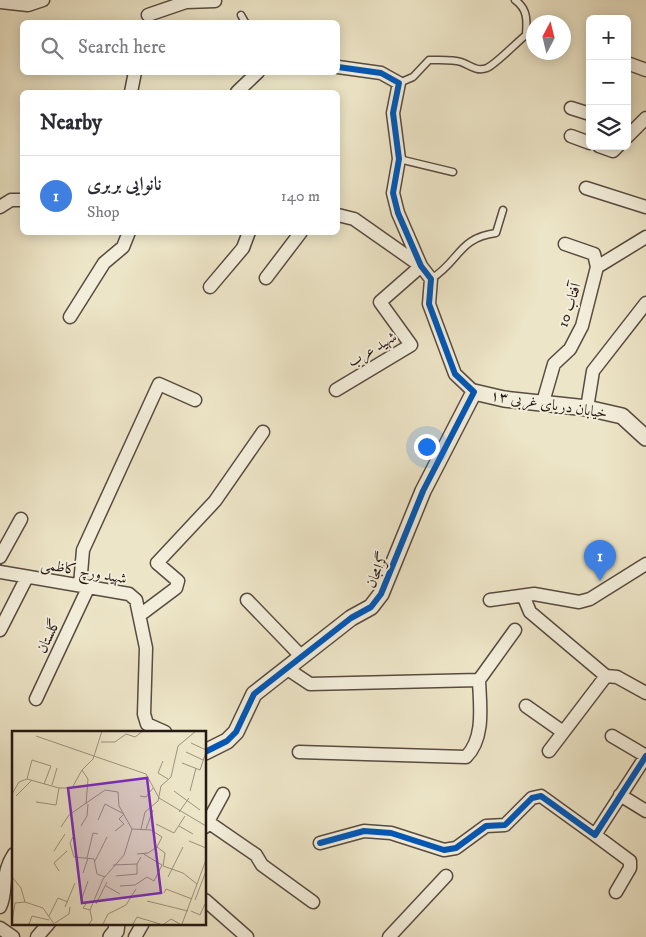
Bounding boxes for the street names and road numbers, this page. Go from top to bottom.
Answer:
street label: آفتاب 10 [553,279,586,330]
street label: شهید عرب [344,327,401,372]
street label: خیابان دریای غربی ۱۳ [489,386,609,424]
street label: گرامجان [360,549,394,591]
street label: شهید ورچ کاظمی [39,555,128,591]
street label: گلستان [32,616,65,656]

